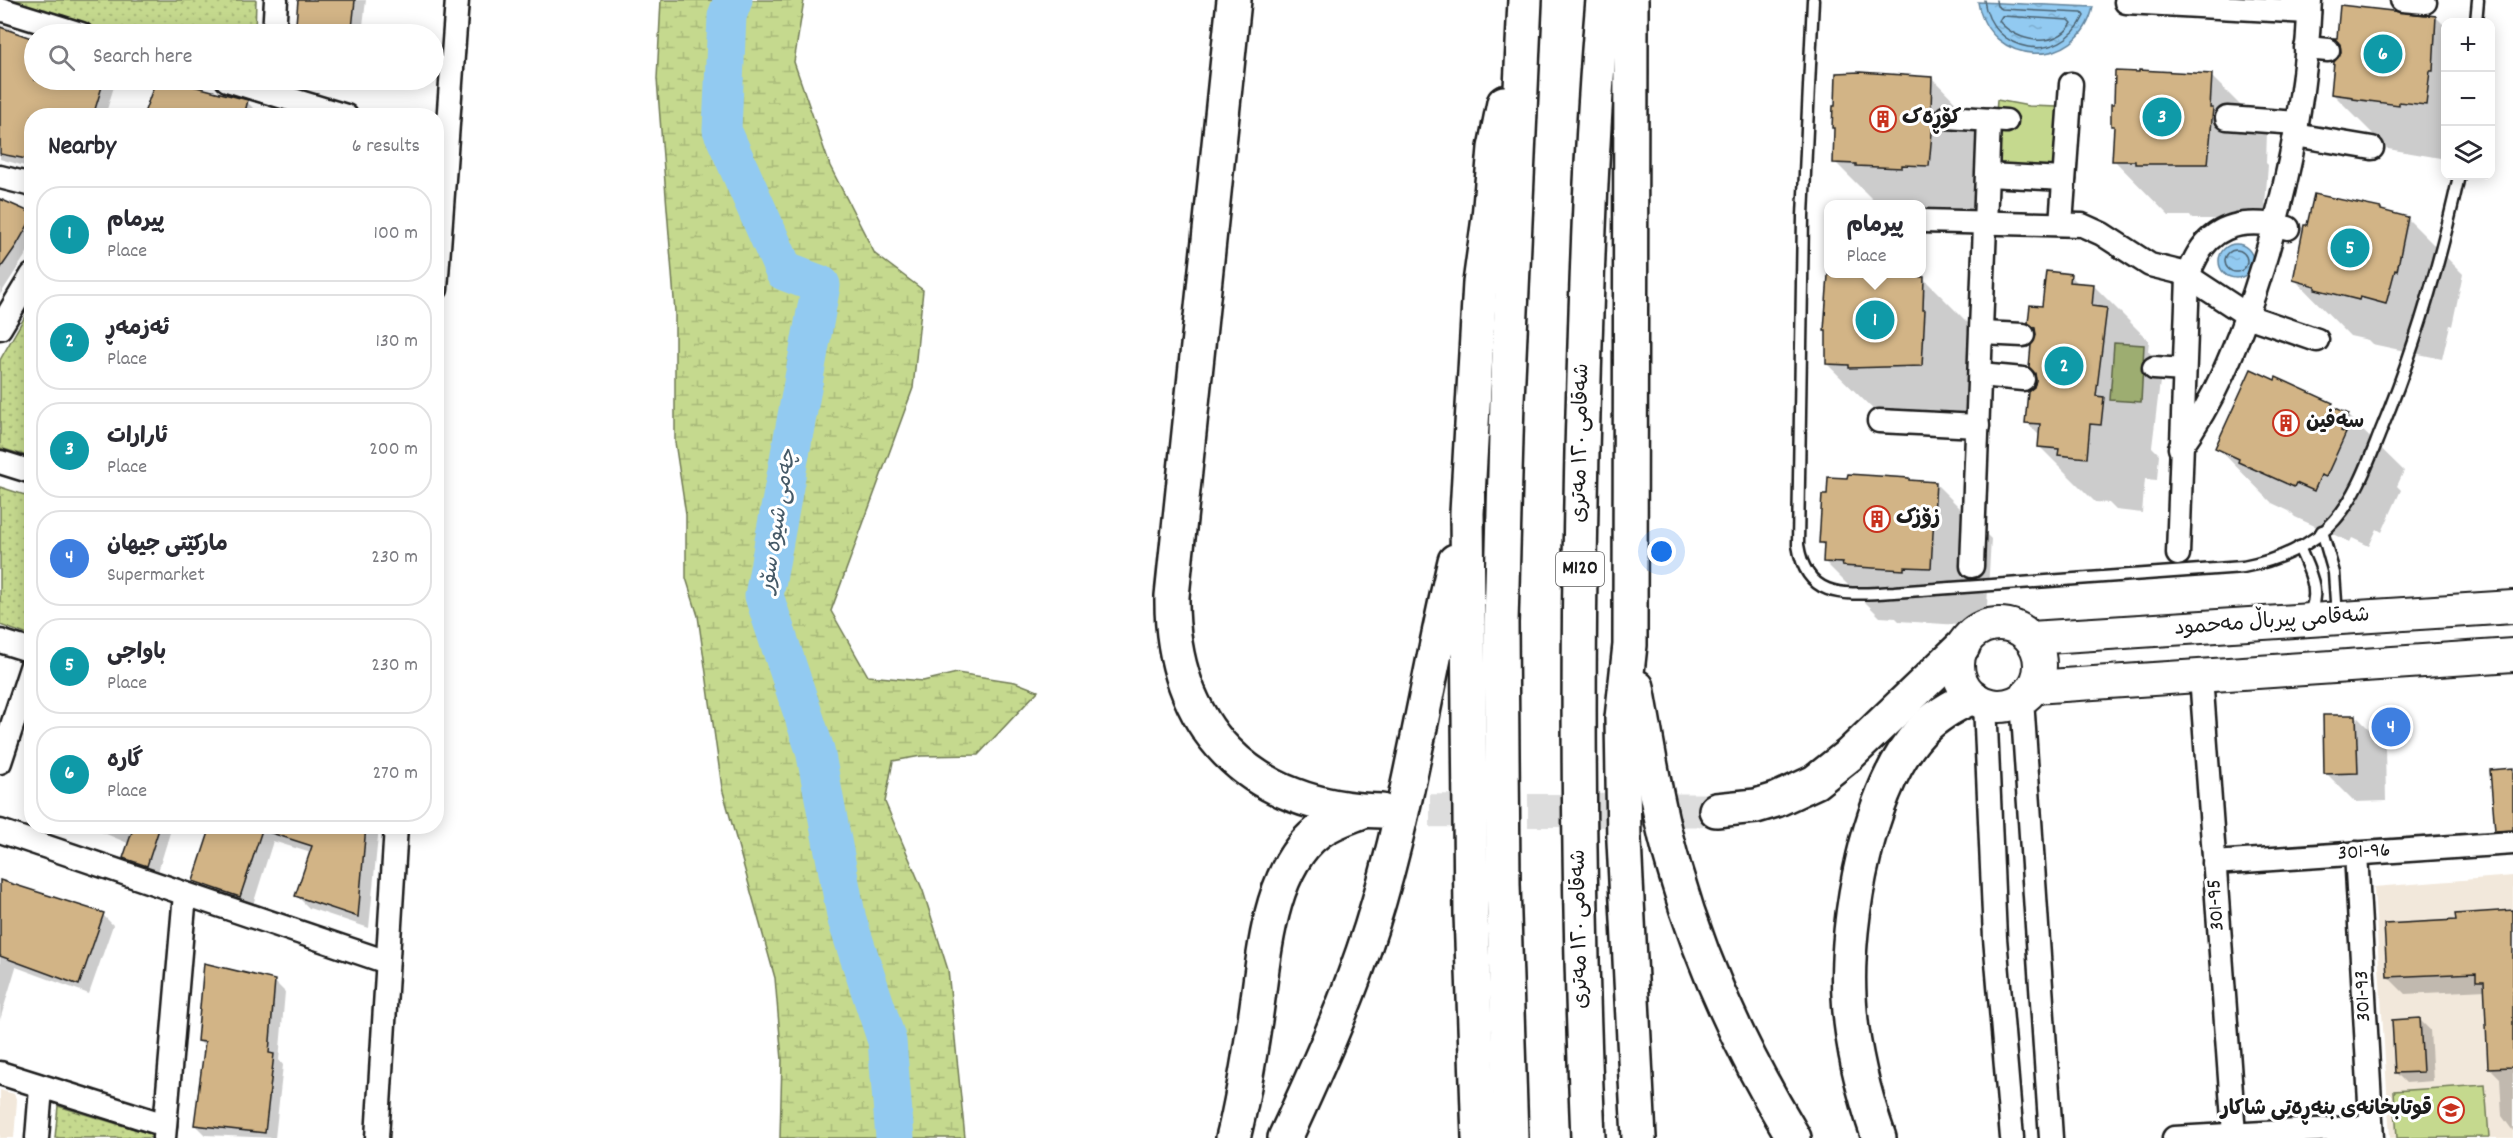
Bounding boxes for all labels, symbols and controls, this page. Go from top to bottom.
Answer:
map controls [2441,18,2495,180]
button: + [2441,18,2495,72]
search box [24,24,444,90]
pin: 6 [2364,32,2402,76]
icon: search [45,41,78,74]
text: Search here [93,42,192,73]
button: − [2441,72,2495,126]
pin: 3 [2142,94,2182,140]
building icon: کۆڕەک [1868,104,1898,134]
place label: کۆڕەک [1902,104,1962,134]
button: layers [2441,126,2495,180]
text: Nearby [48,129,116,166]
text: 6 results [352,133,420,161]
popup [1824,200,1926,278]
text: پیرمام [107,206,164,237]
text: پیرمام [1846,211,1904,242]
text: 1 [67,220,72,248]
text: 100 m [374,220,418,248]
pin: 5 [2330,226,2370,270]
text: Place [107,238,147,266]
text: Place [1846,243,1886,271]
pin: 1 [1856,298,1894,342]
text: ئەزمەڕ [107,314,169,345]
text: 2 [65,328,74,356]
text: 130 m [376,328,418,356]
pin: 2 [2044,344,2084,388]
text: Place [107,346,147,374]
street label: شەقامی ١٢٠ مەتری [1566,363,1598,523]
building icon: سەفین [2271,408,2301,438]
place label: سەفین [2306,408,2364,438]
text: ئارارات [107,422,168,453]
text: 3 [65,436,74,464]
text: 200 m [369,436,418,464]
water label: چەمی شیوە سۆر [752,446,806,598]
text: Place [107,454,147,482]
building icon: زۆزک [1862,504,1892,534]
place label: زۆزک [1896,504,1940,534]
text: مارکێتی جیهان [107,530,228,561]
your location [1647,537,1676,566]
text: 4 [65,544,74,572]
text: 230 m [371,544,418,572]
road number: M120 [1556,552,1604,586]
text: Supermarket [107,562,205,590]
street label: شەقامی پیرباڵ مەحمود [2173,597,2371,645]
text: باواجی [107,638,166,669]
text: 5 [65,652,74,680]
text: 230 m [371,652,418,680]
text: Place [107,670,147,698]
pin: 4 [2372,704,2410,750]
text: گارە [107,746,143,777]
text: 6 [65,760,74,788]
text: 270 m [372,760,418,788]
text: Place [107,778,147,806]
street label: 301-96 [2337,836,2391,870]
street label: شەقامی ١٢٠ مەتری [1565,849,1597,1009]
street label: 301-95 [2200,878,2234,932]
street label: 301-93 [2348,970,2380,1022]
place label: قوتابخانەی بنەڕەتی شاکار [2219,1095,2432,1125]
school or university icon: قوتابخانەی بنەڕەتی شاکار [2436,1095,2466,1125]

